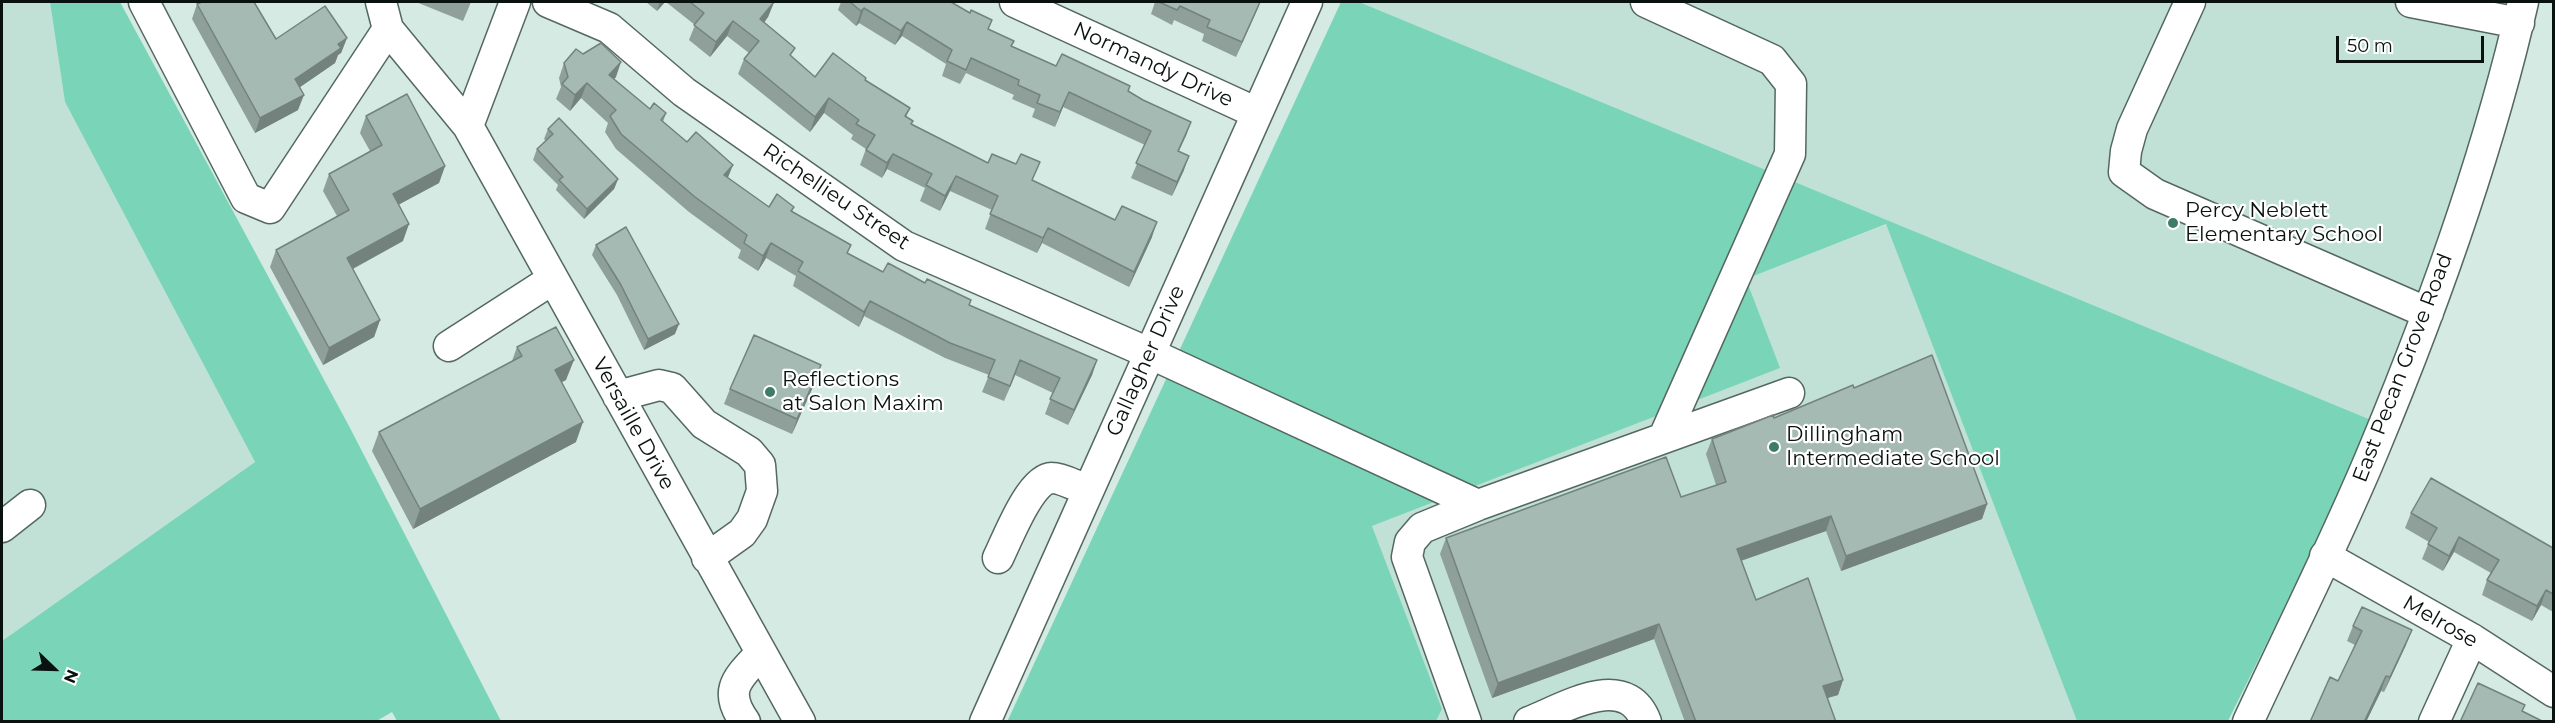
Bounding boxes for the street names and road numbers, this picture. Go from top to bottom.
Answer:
street label: Normandy Drive [1069,17,1237,113]
street label: Richellieu Street [758,138,914,256]
street label: East Pecan Grove Road [2348,250,2458,486]
street label: Gallagher Drive [1101,282,1191,440]
street label: Versaille Drive [586,353,680,495]
street label: Melrose [2398,590,2482,654]

